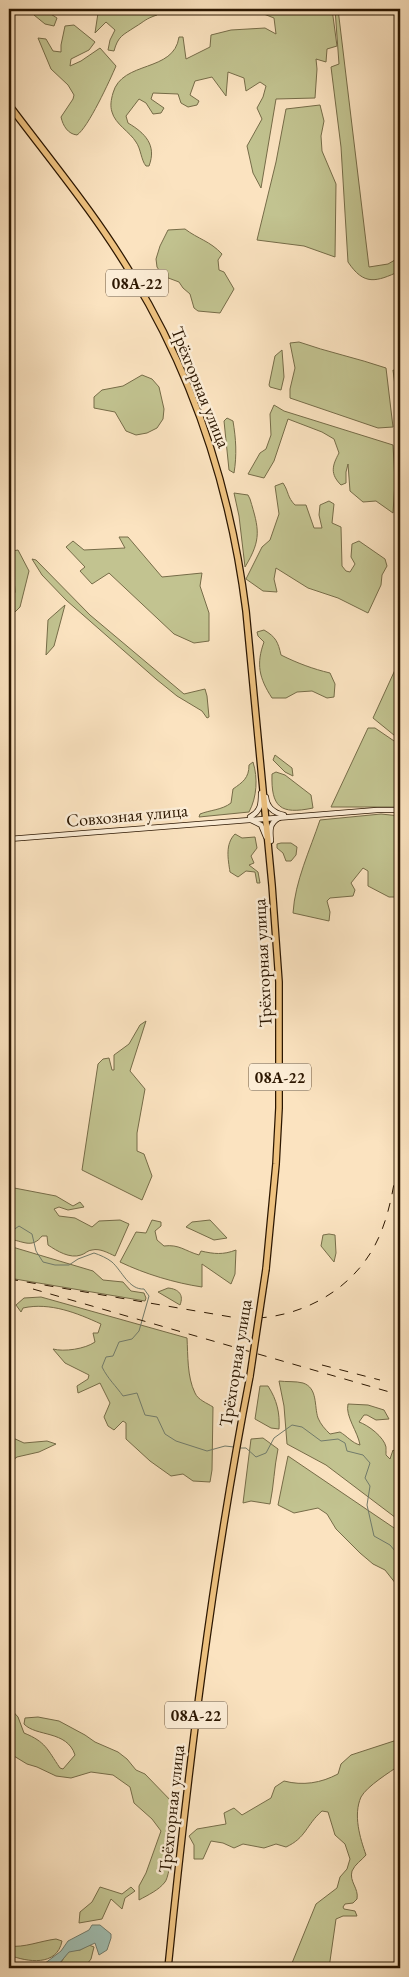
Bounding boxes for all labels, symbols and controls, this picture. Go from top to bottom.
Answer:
road number: 08А-22 [106,270,168,296]
street label: Трёхгорная улица [166,323,236,452]
street label: Совхозная улица [65,798,190,832]
street label: Трёхгорная улица [247,897,277,1028]
road number: 08А-22 [249,1064,311,1090]
street label: Трёхгорная улица [214,1297,257,1428]
road number: 08А-22 [165,1702,227,1728]
street label: Трёхгорная улица [153,1743,189,1874]

